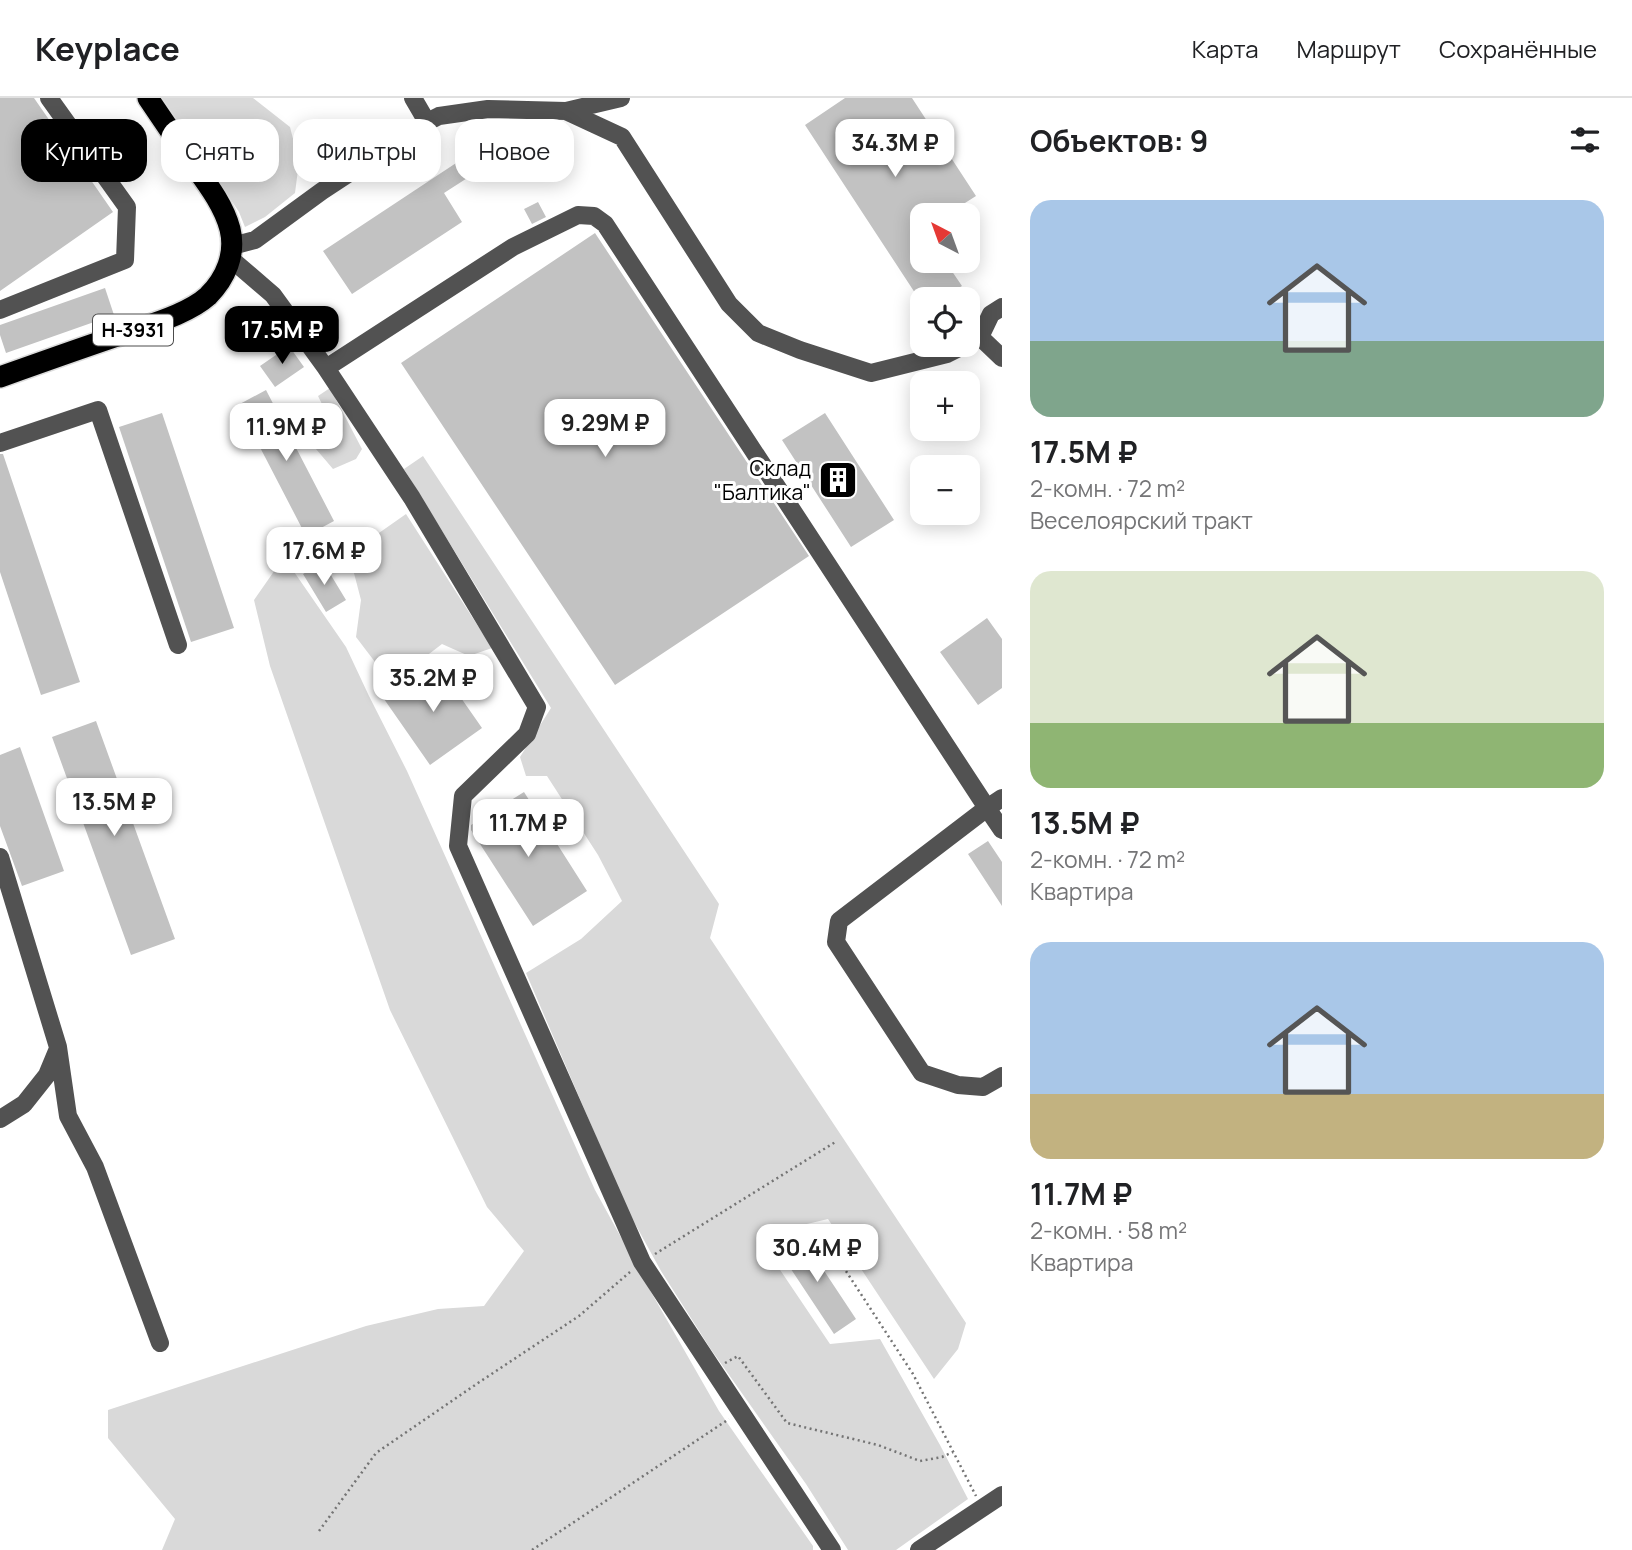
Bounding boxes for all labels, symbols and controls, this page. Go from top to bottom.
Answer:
text: Keyplace [35,26,180,71]
text: Карта [1192,32,1259,65]
text: Маршрут [1297,32,1401,65]
text: Сохранённые [1439,32,1597,65]
chip: Купить [21,119,147,182]
chip: Снять [161,119,279,182]
chip: Фильтры [293,119,441,182]
chip: Новое [455,119,574,182]
pin: 34.3M ₽ [830,120,960,179]
text: Объектов: 9 [1030,120,1208,161]
icon: filters [1566,121,1604,159]
text: 34.3M ₽ [851,126,939,158]
north arrow [910,203,980,273]
map controls [910,203,980,525]
icon: home [1254,245,1380,371]
button: locate [910,287,980,357]
pin: 17.5M ₽ [217,306,347,366]
text: 17.5M ₽ [241,313,323,345]
road number: Н-3931 [93,314,173,346]
button: + [910,371,980,441]
pin: 9.29M ₽ [540,400,670,459]
pin: 11.9M ₽ [221,404,351,463]
text: 9.29M ₽ [560,406,650,438]
text: 11.9M ₽ [246,410,326,442]
text: 17.5M ₽ [1030,431,1138,472]
place label: Склад "Балтика" [714,454,811,506]
button: − [910,455,980,525]
building icon: Склад "Балтика" [817,459,859,501]
text: 2-комн. · 72 m² [1030,472,1185,504]
text: Веселоярский тракт [1030,504,1253,536]
pin: 17.6M ₽ [259,528,389,587]
text: 17.6M ₽ [282,534,366,566]
icon: home [1254,616,1380,742]
pin: 35.2M ₽ [368,654,498,714]
text: 35.2M ₽ [389,661,477,693]
pin: 13.5M ₽ [49,778,179,838]
text: 13.5M ₽ [72,785,156,817]
pin: 11.7M ₽ [463,800,593,859]
text: 13.5M ₽ [1030,802,1139,843]
text: 11.7M ₽ [489,806,567,838]
text: 2-комн. · 72 m² [1030,843,1185,875]
text: Квартира [1030,875,1134,907]
icon: home [1254,987,1380,1113]
text: 11.7M ₽ [1030,1173,1132,1214]
text: 2-комн. · 58 m² [1030,1214,1187,1246]
pin: 30.4M ₽ [752,1224,882,1284]
text: 30.4M ₽ [772,1231,862,1263]
text: Квартира [1030,1246,1134,1278]

